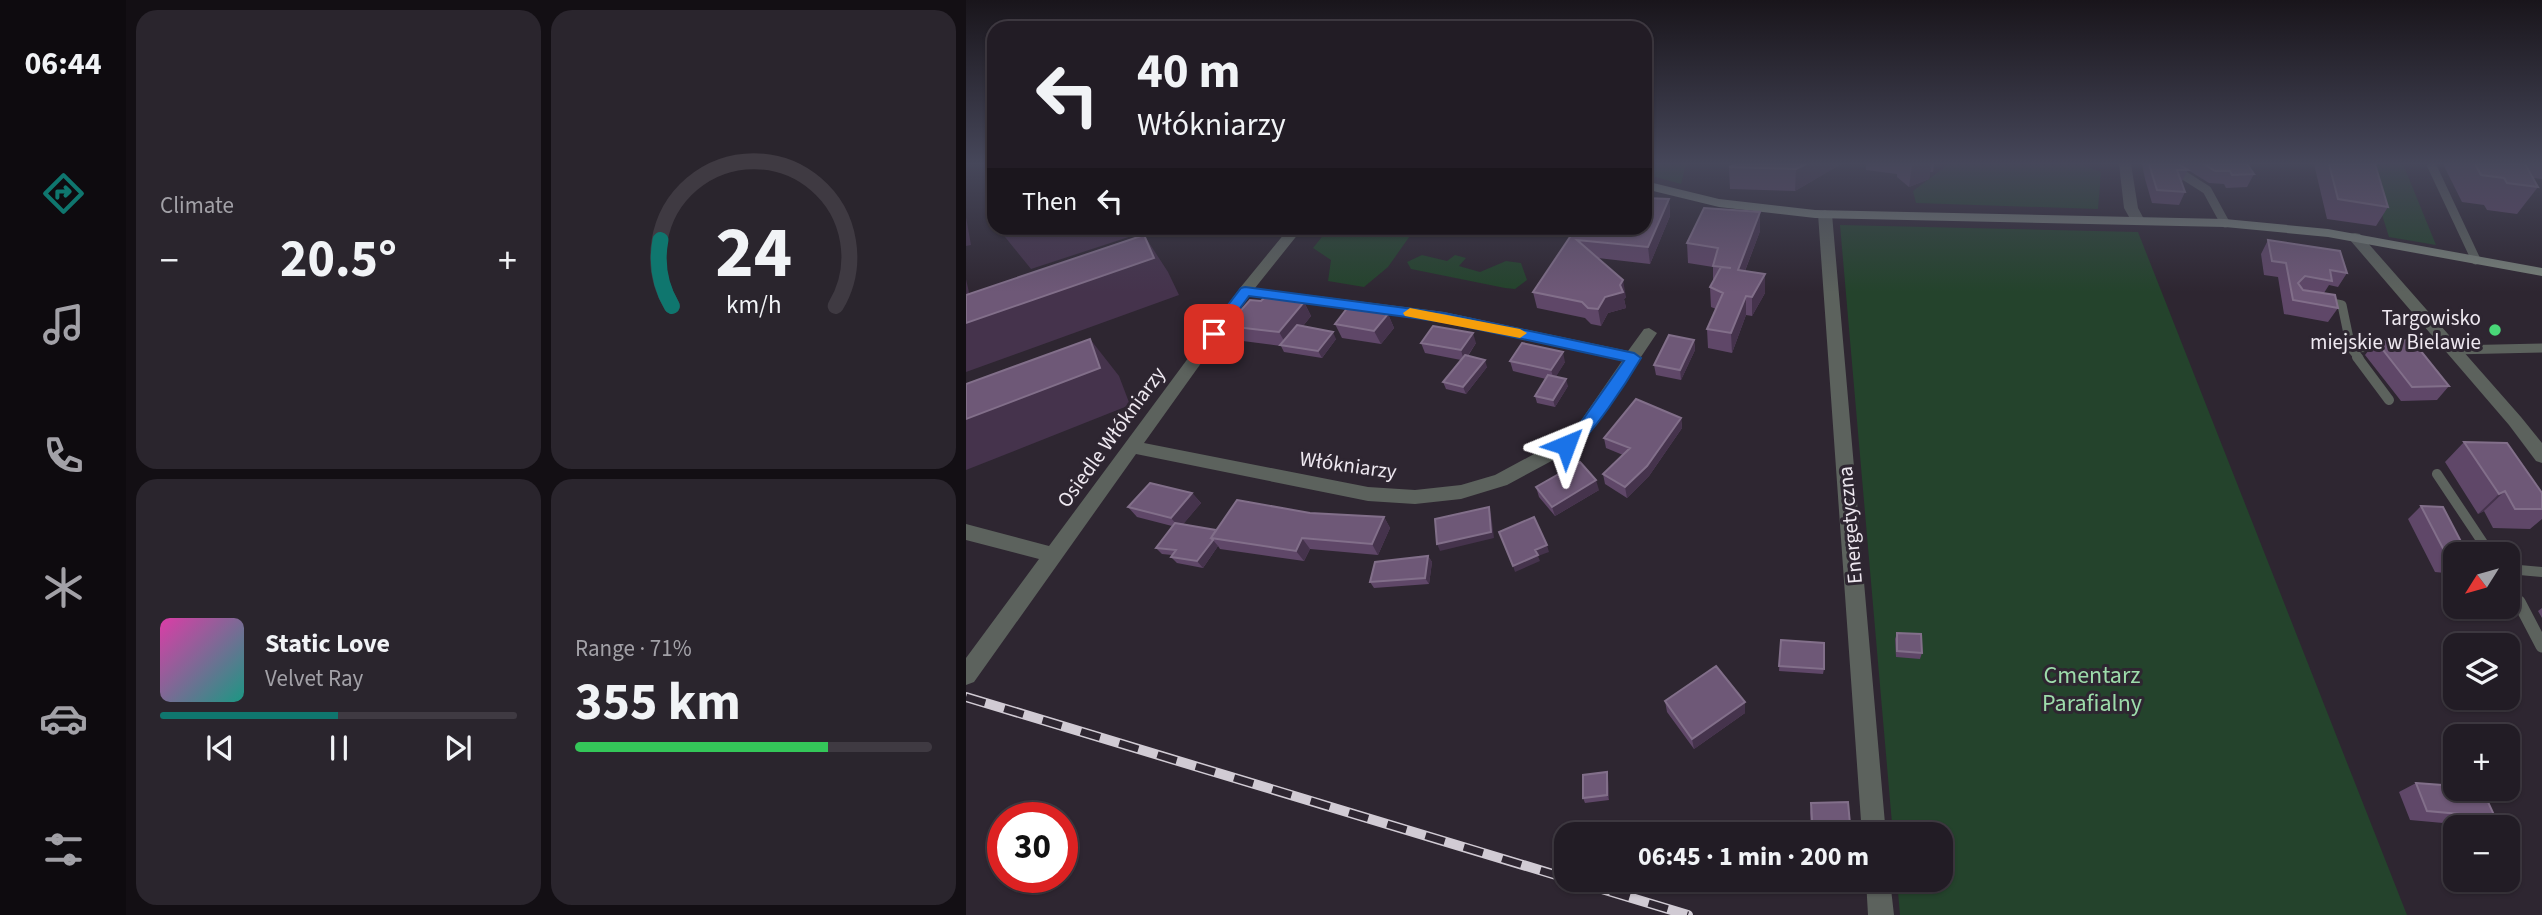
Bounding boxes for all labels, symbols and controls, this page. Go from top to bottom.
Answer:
text: 40 m [1137,37,1241,107]
text: 06:44 [24,41,102,87]
icon: left [1022,49,1113,140]
text: Włókniarzy [1137,102,1286,148]
icon: directions [39,169,88,218]
icon: left [1091,182,1129,220]
text: Then [1022,183,1077,220]
text: Climate [160,189,234,222]
text: 24 [715,201,792,305]
text: 20.5° [280,223,397,297]
text: − [160,234,179,288]
text: + [498,234,517,288]
text: km/h [726,286,781,322]
icon: music [39,300,88,349]
place label: Targowisko miejskie w Bielawie [2310,303,2481,357]
pin [1184,304,1244,364]
icon: arrive [1195,315,1233,353]
marker: Targowisko miejskie w Bielawie [2487,322,2503,338]
street label: Osiedle Włókniarzy [1050,360,1173,514]
position arrow [1529,408,1603,482]
icon: phone [39,431,88,480]
street label: Włókniarzy [1298,443,1399,487]
street label: Energetyczna [1830,465,1870,585]
north arrow [2443,542,2520,620]
map controls [2443,542,2520,892]
icon: climate [39,563,88,612]
text: Static Love [265,625,390,662]
text: Range · 71% [575,632,692,665]
button: layers [2443,633,2520,710]
park label: Cmentarz Parafialny [2042,658,2142,721]
text: Velvet Ray [265,662,363,695]
text: 355 km [575,666,741,740]
icon: car [39,694,88,743]
button: + [2443,724,2520,801]
icon: previous [201,729,239,767]
icon: pause [320,729,358,767]
icon: next [439,729,477,767]
speed limit sign: 30 [987,802,1078,893]
button: − [2443,815,2520,892]
icon: filters [39,825,88,874]
text: 06:45 · 1 min · 200 m [1638,838,1869,875]

